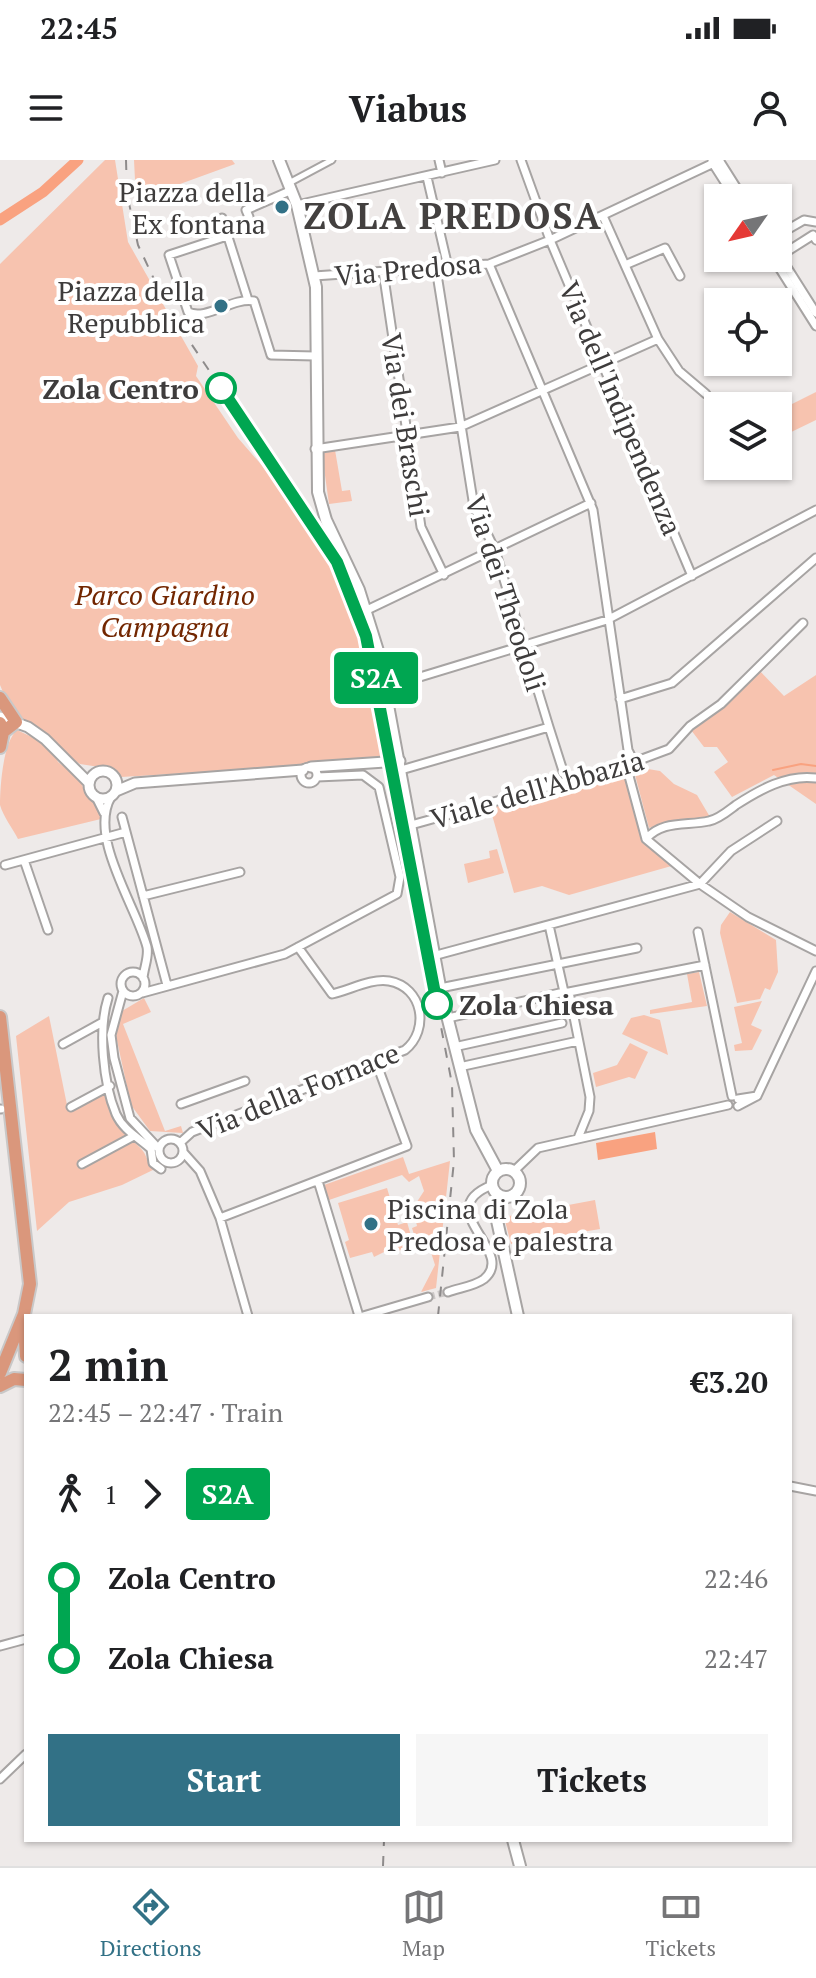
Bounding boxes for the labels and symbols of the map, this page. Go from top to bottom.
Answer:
place label: Piazza della Ex fontana [118,173,266,242]
north arrow [704,184,792,272]
district label: ZOLA PREDOSA [303,192,603,239]
marker: Piazza della Ex fontana [273,198,291,216]
street label: Via Predosa [333,244,483,294]
place label: Piazza della Repubblica [57,272,205,341]
street label: Via dell'Indipendenza [551,275,691,541]
marker: Piazza della Repubblica [212,297,230,315]
street label: Via dei Braschi [373,330,439,520]
place label: Zola Centro [42,370,199,407]
marker: Zola Centro [206,373,236,403]
street label: Via dei Theodoli [457,490,555,696]
park label: Parco Giardino Campagna [74,576,255,645]
line badge: S2A [330,652,422,704]
street label: Viale dell'Abbazia [426,741,648,837]
place label: Zola Chiesa [459,986,614,1023]
marker: Zola Chiesa [422,989,452,1019]
street label: Via della Fornace [191,1034,405,1148]
place label: Piscina di Zola Predosa e palestra [387,1190,613,1259]
marker: Piscina di Zola Predosa e palestra [362,1215,380,1233]

